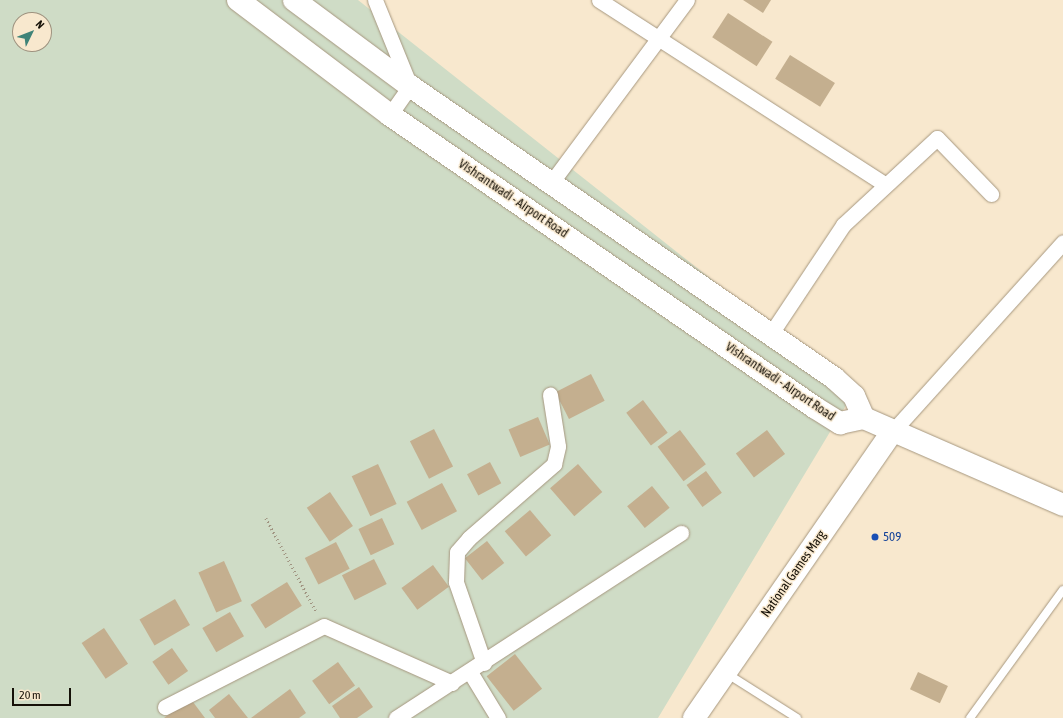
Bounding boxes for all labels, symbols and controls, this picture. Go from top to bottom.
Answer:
north arrow [12,12,52,52]
text: N [33,18,47,31]
street label: Vishrantwadi - Airport Road [455,156,571,242]
street label: Vishrantwadi - Airport Road [722,339,838,425]
street label: National Games Marg [758,528,830,620]
place label: 509 [883,529,901,545]
marker: 509 [870,532,880,542]
scale bar [14,680,73,706]
text: 20 m [19,688,41,702]

